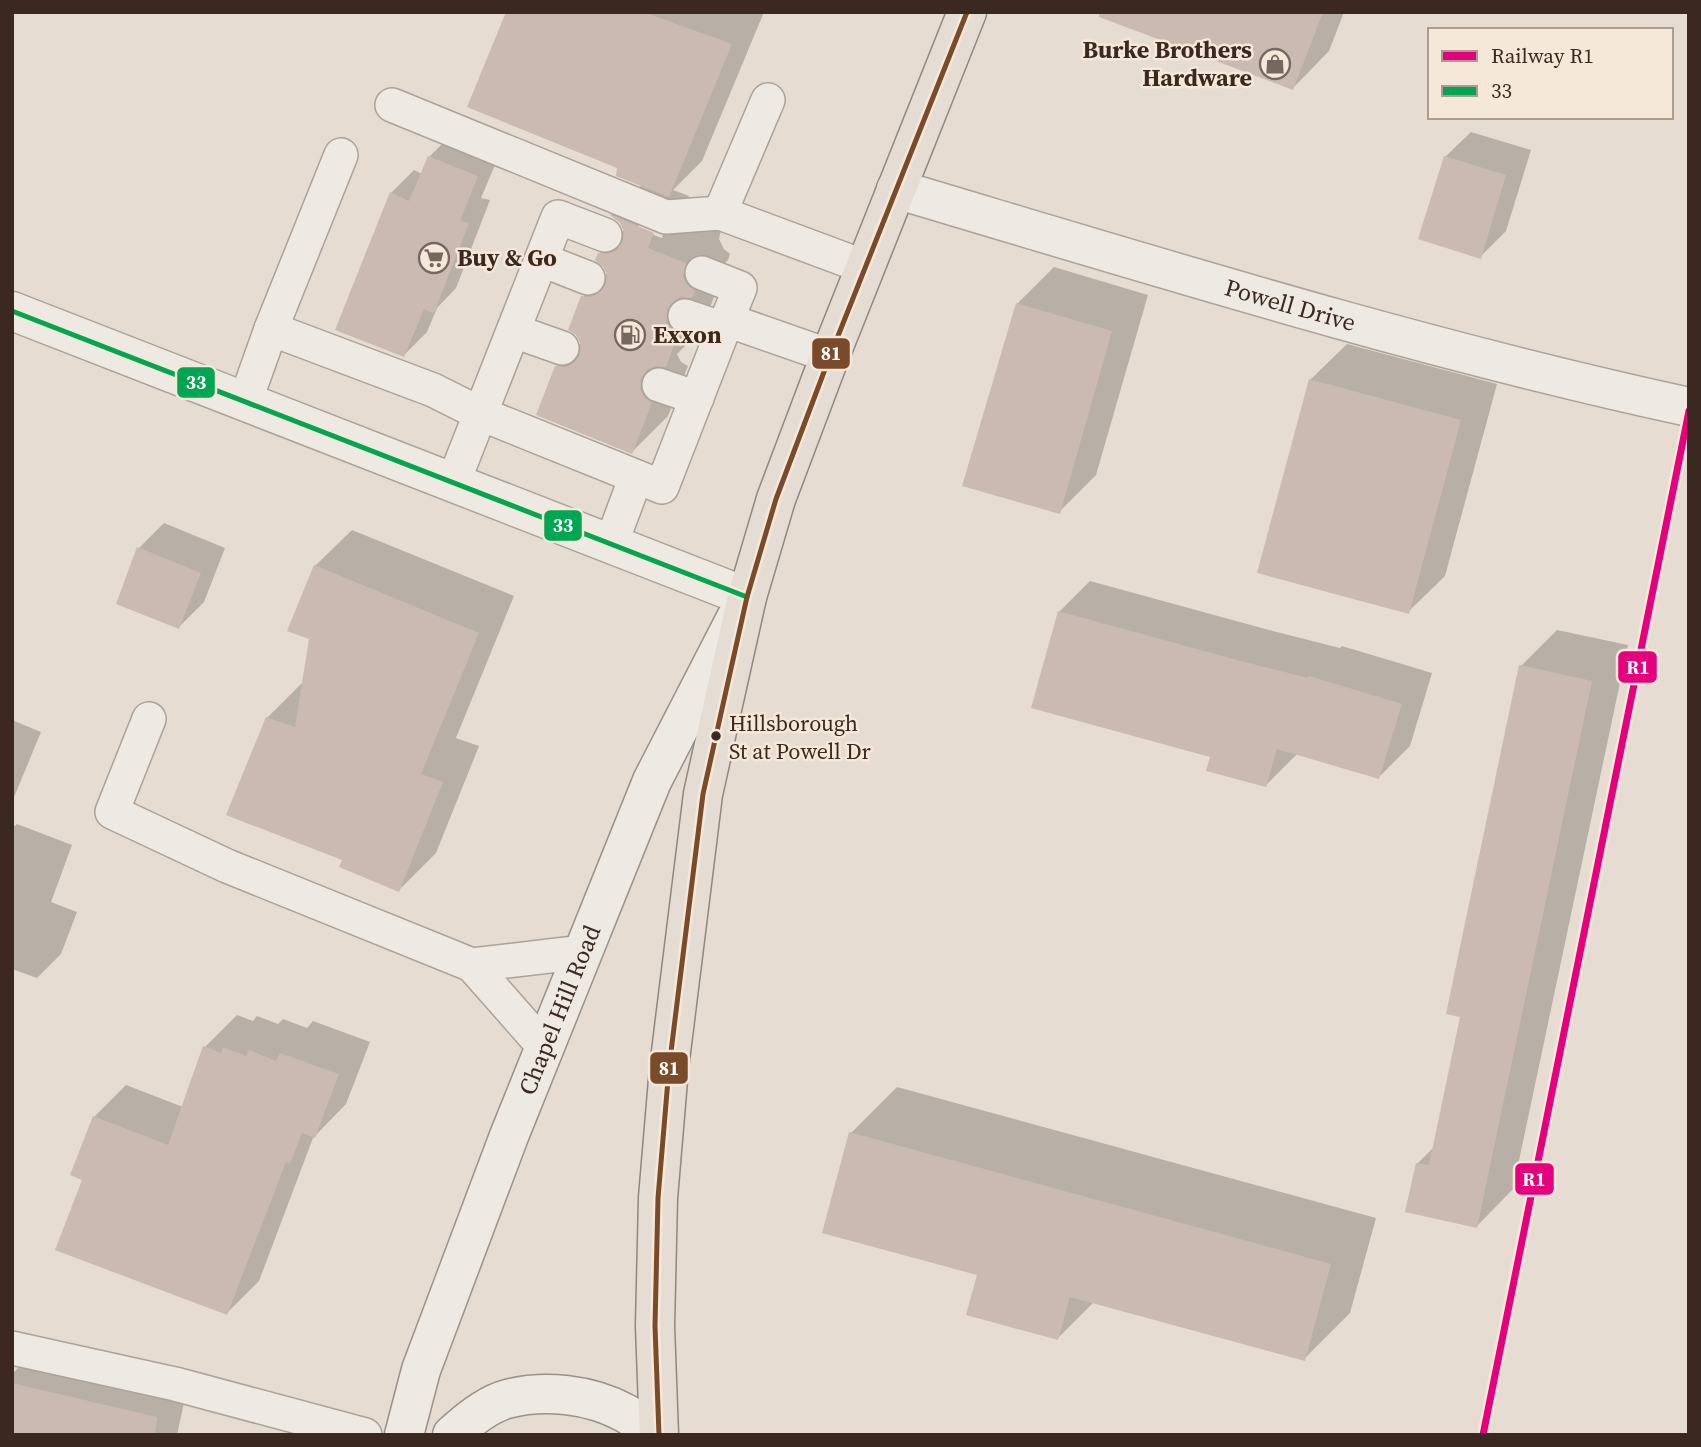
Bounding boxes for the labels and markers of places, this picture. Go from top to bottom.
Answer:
place label: Burke Brothers Hardware [1082,33,1252,94]
shop icon: Burke Brothers Hardware [1258,47,1292,81]
supermarket icon: Buy & Go [417,241,451,275]
place label: Buy & Go [457,241,557,274]
fuel station icon: Exxon [613,318,647,352]
place label: Exxon [653,318,722,351]
place label: Hillsborough St at Powell Dr [729,708,872,766]
marker: Hillsborough St at Powell Dr [709,729,723,743]

